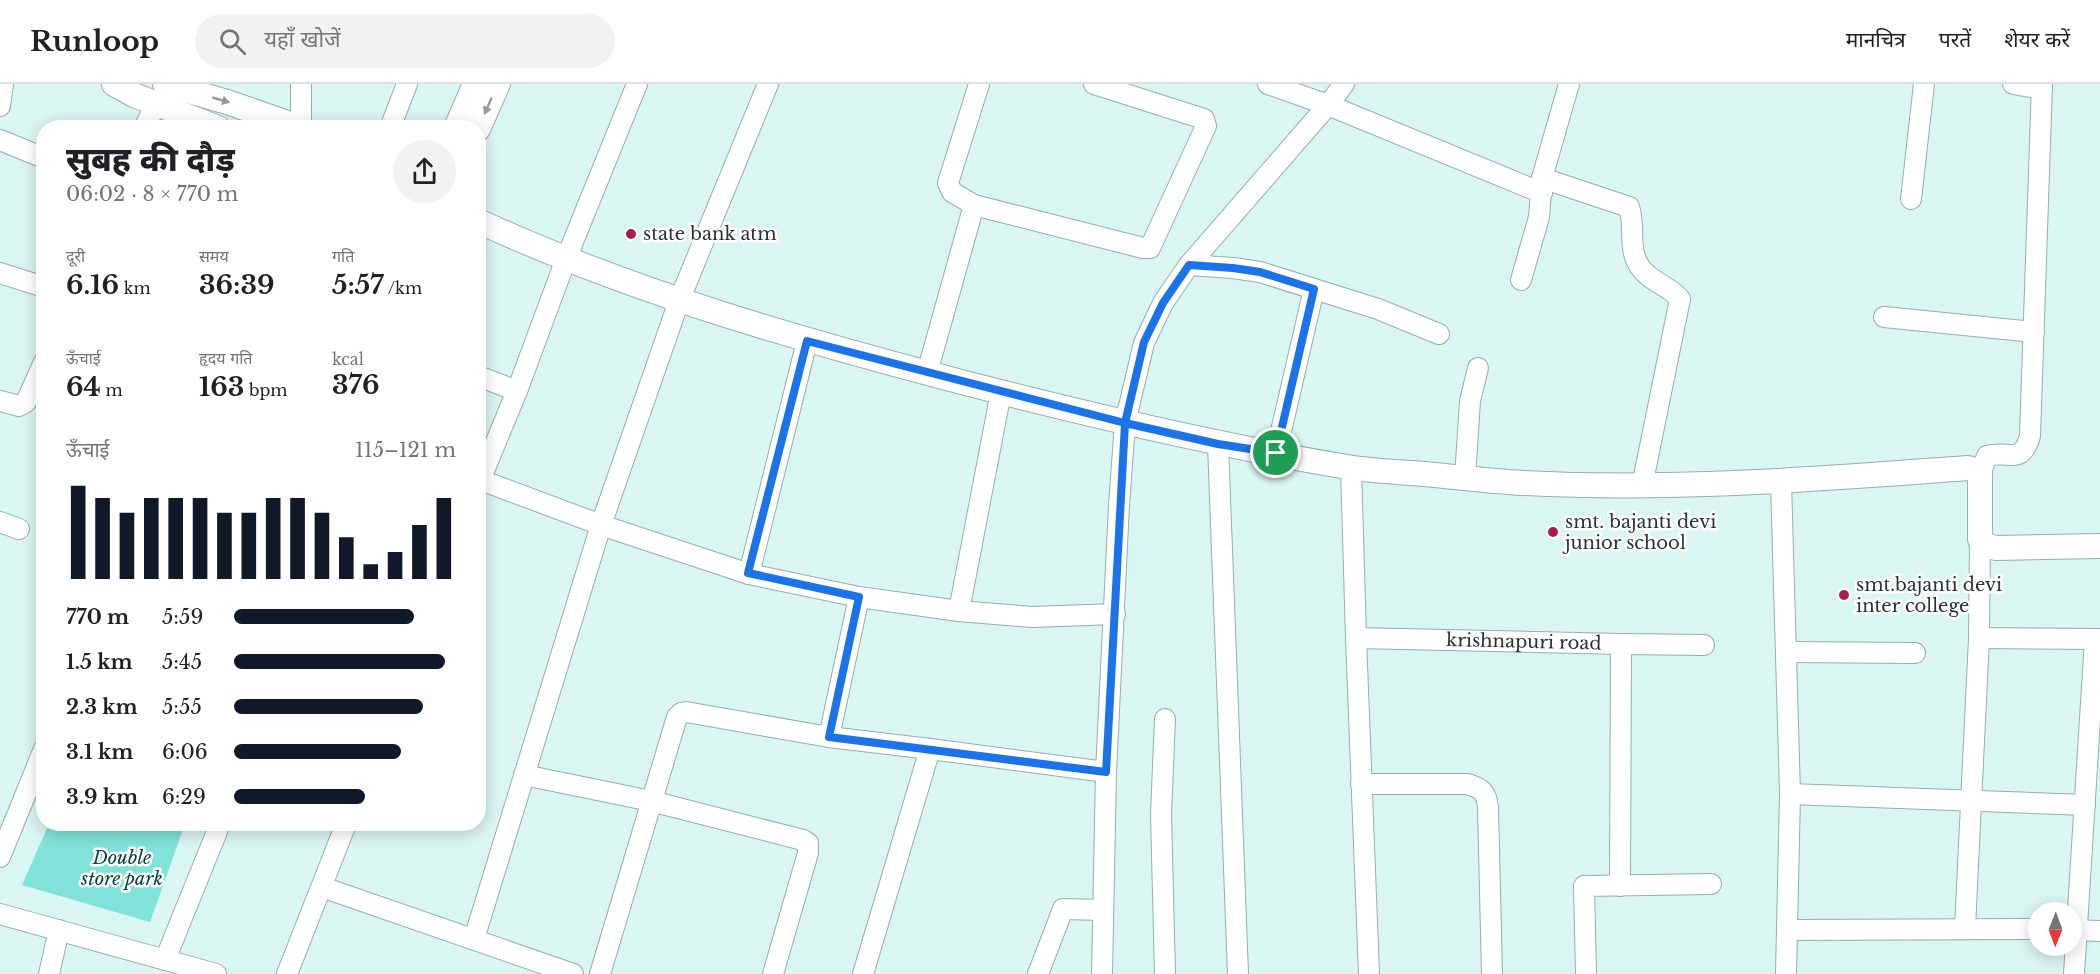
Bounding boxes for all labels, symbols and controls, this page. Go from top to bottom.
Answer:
search box [195,14,615,68]
text: Runloop [30,24,159,59]
icon: search [216,25,249,58]
text: यहाँ खोजें [264,26,341,53]
text: मानचित्र [1846,27,1906,53]
text: परतें [1939,27,1971,53]
text: शेयर करें [2004,27,2070,53]
one-way arrow [212,96,230,106]
one-way arrow [484,98,493,115]
text: सुबह की दौड़ [66,139,235,180]
button: share [393,140,456,203]
text: 06:02 · 8 × 770 m [66,182,238,206]
place label: state bank atm [643,223,776,245]
marker: state bank atm [624,227,638,241]
text: दूरी [66,246,85,266]
text: समय [199,246,229,266]
text: गति [332,246,354,266]
text: 6.16 [66,269,119,301]
text: 36:39 [199,269,275,301]
text: 5:57 [332,269,384,301]
text: km [119,278,151,298]
text: /km [384,278,422,298]
text: ऊँचाई [66,348,101,368]
text: हृदय गति [199,348,252,368]
text: kcal [332,349,364,369]
text: 376 [332,369,380,401]
text: 64 [66,371,101,403]
text: 163 [199,371,244,403]
text: m [101,380,123,400]
text: bpm [244,380,288,400]
pin [1250,427,1301,478]
icon: arrive [1259,436,1292,469]
text: ऊँचाई [66,438,109,462]
text: 115–121 m [355,438,456,462]
place label: smt. bajanti devi junior school [1562,511,1716,554]
marker: smt. bajanti devi junior school [1546,525,1560,539]
place label: smt.bajanti devi inter college [1856,574,2002,617]
marker: smt.bajanti devi inter college [1837,588,1851,602]
text: 770 m [66,605,129,629]
text: 5:59 [162,605,203,629]
street label: krishnapuri road [1446,629,1602,655]
text: 1.5 km [66,650,133,674]
text: 5:45 [162,650,202,674]
text: 2.3 km [66,695,138,719]
text: 5:55 [162,695,202,719]
text: 3.1 km [66,740,133,764]
text: 6:06 [162,740,208,764]
text: 3.9 km [66,785,138,809]
text: 6:29 [162,785,206,809]
park label: Double store park [80,847,163,890]
north arrow [2028,902,2082,956]
map controls [2028,902,2082,956]

